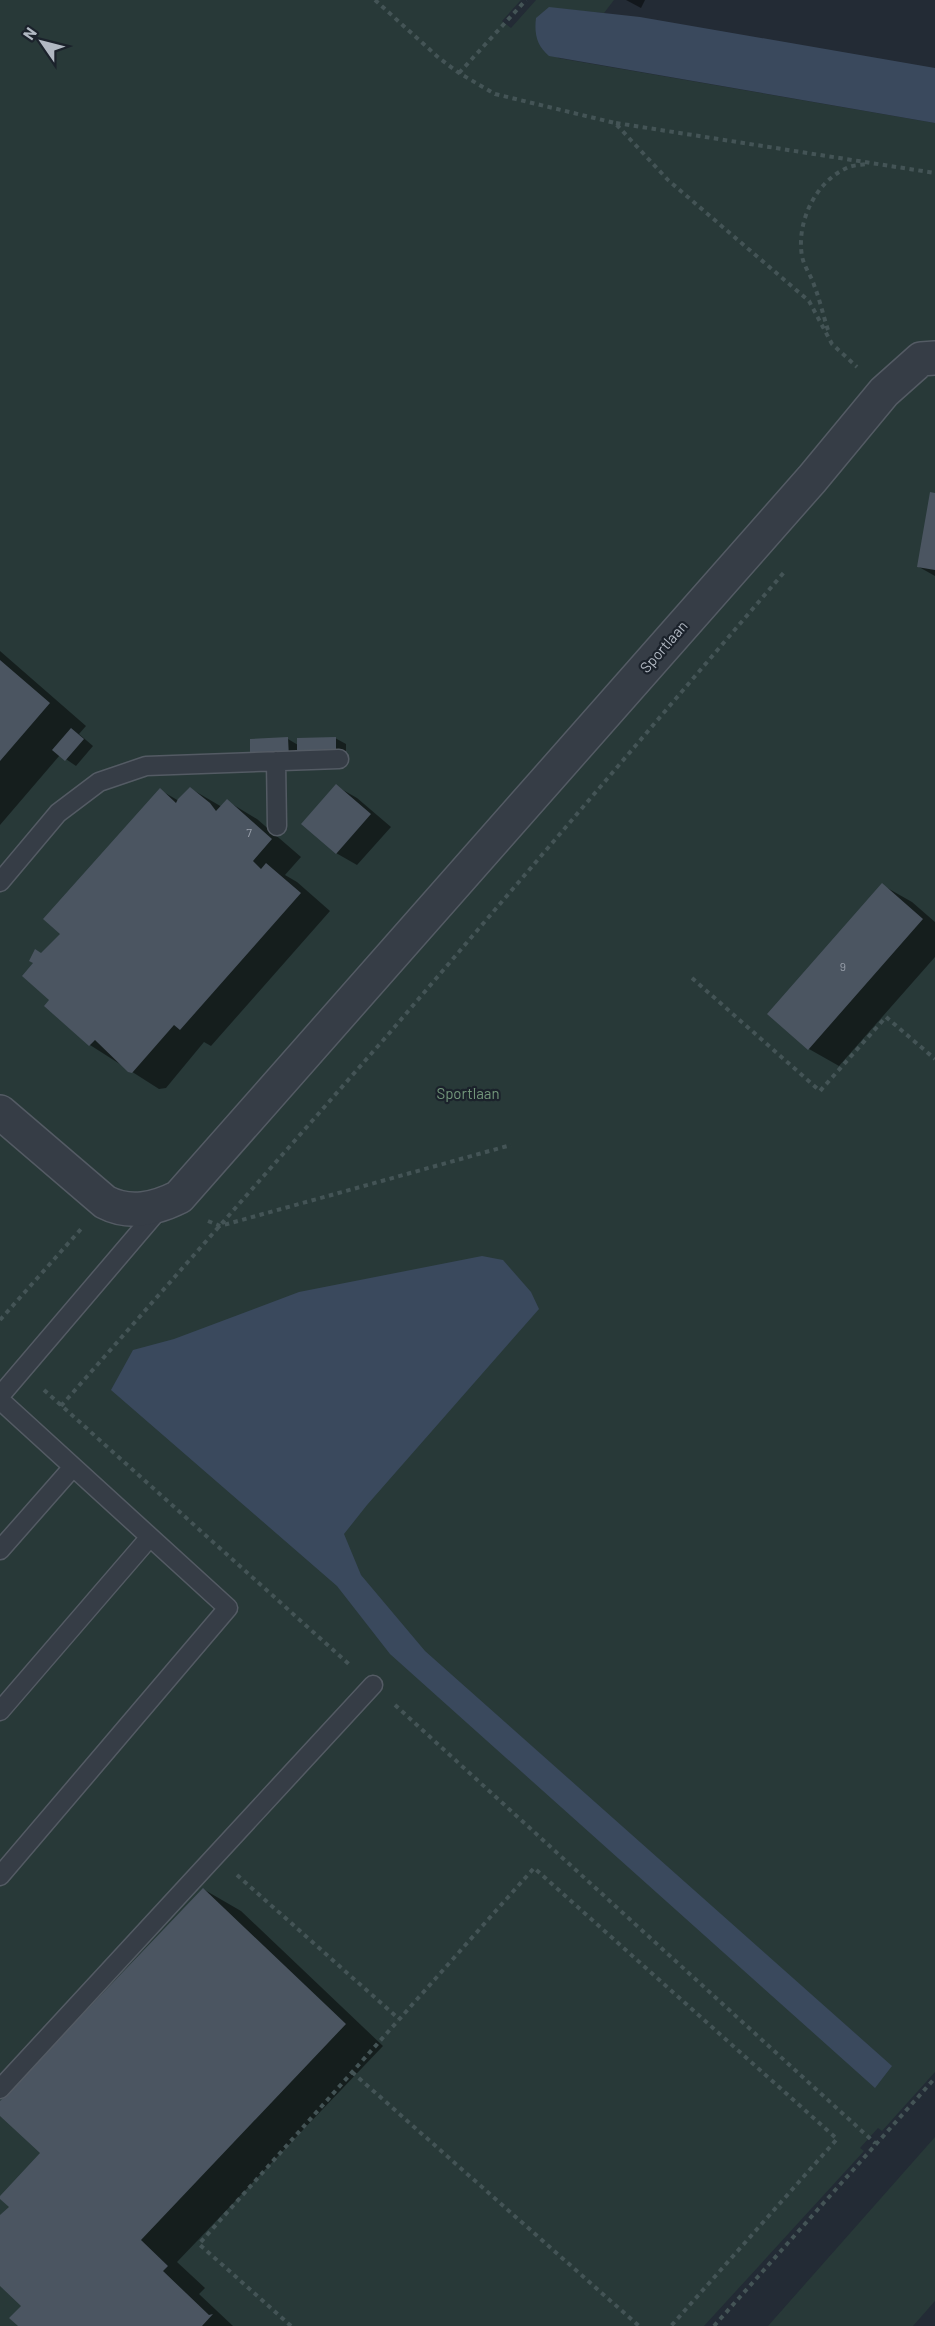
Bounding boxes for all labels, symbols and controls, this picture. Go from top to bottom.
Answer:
north arrow [12,12,72,72]
text: N [18,23,40,43]
street label: Sportlaan [636,617,691,676]
house number: 7 [246,825,252,839]
house number: 9 [840,959,846,973]
park label: Sportlaan [436,1084,500,1102]

